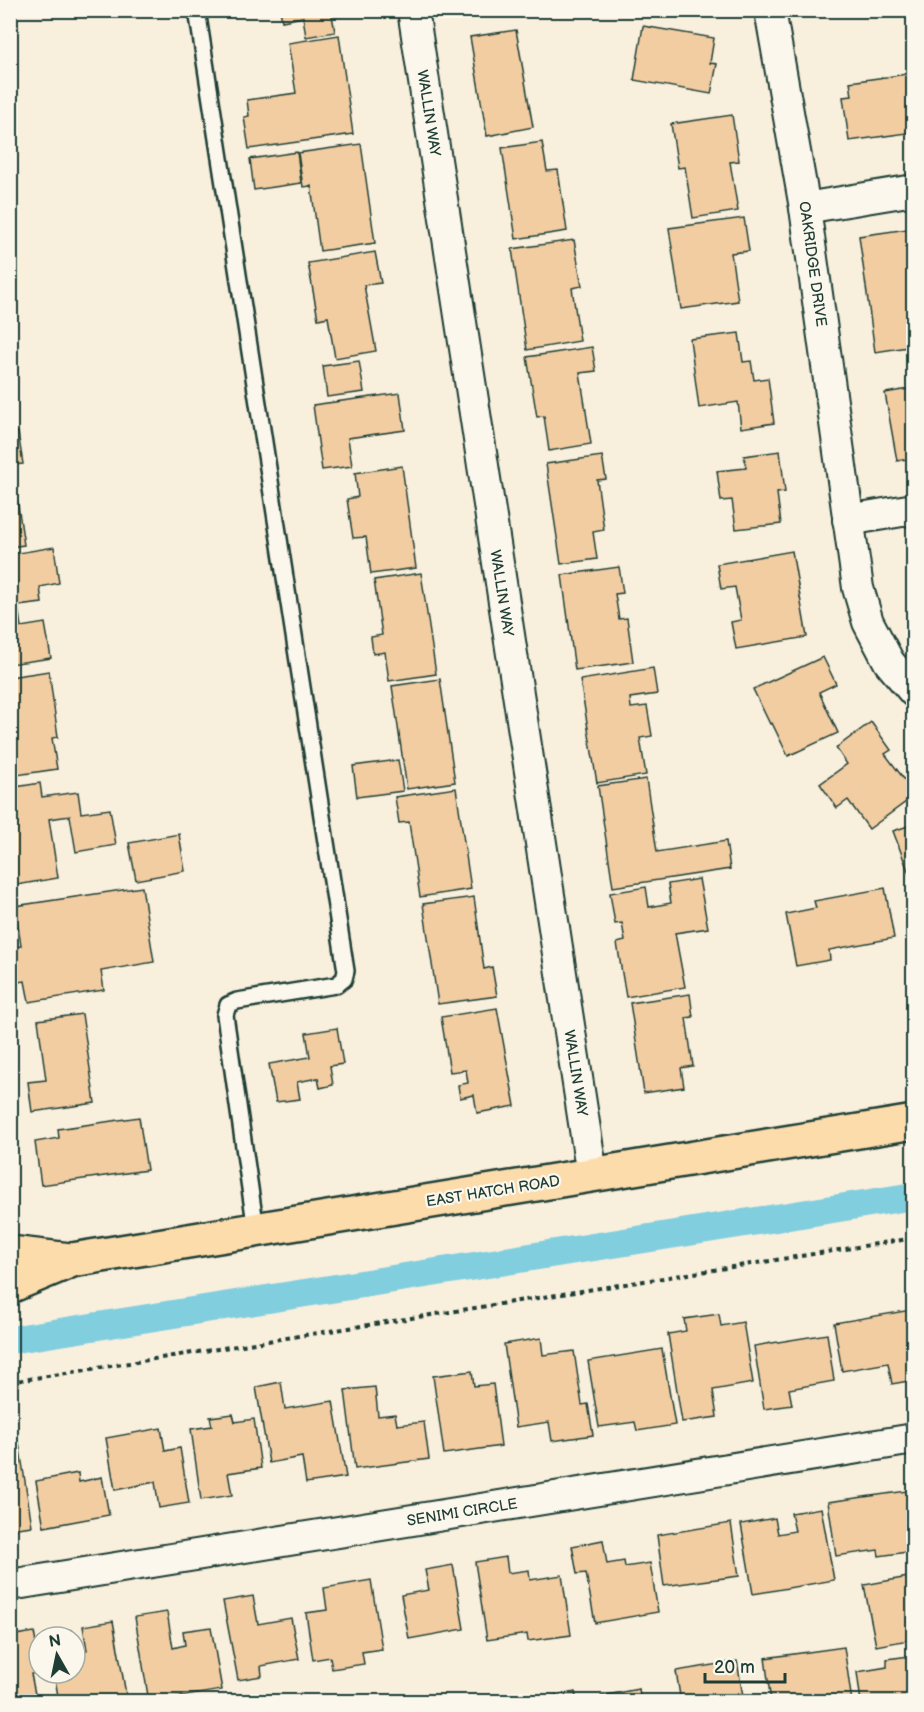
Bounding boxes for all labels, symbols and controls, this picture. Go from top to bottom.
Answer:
street label: WALLIN WAY [412,68,445,158]
street label: OAKRIDGE DRIVE [794,200,831,328]
street label: WALLIN WAY [485,548,518,638]
street label: WALLIN WAY [559,1028,592,1118]
street label: EAST HATCH ROAD [425,1172,561,1211]
street label: SENIMI CIRCLE [405,1494,519,1531]
north arrow [27,1625,87,1685]
text: N [47,1631,62,1652]
scale bar [705,1646,784,1684]
text: 20 m [714,1657,755,1678]

